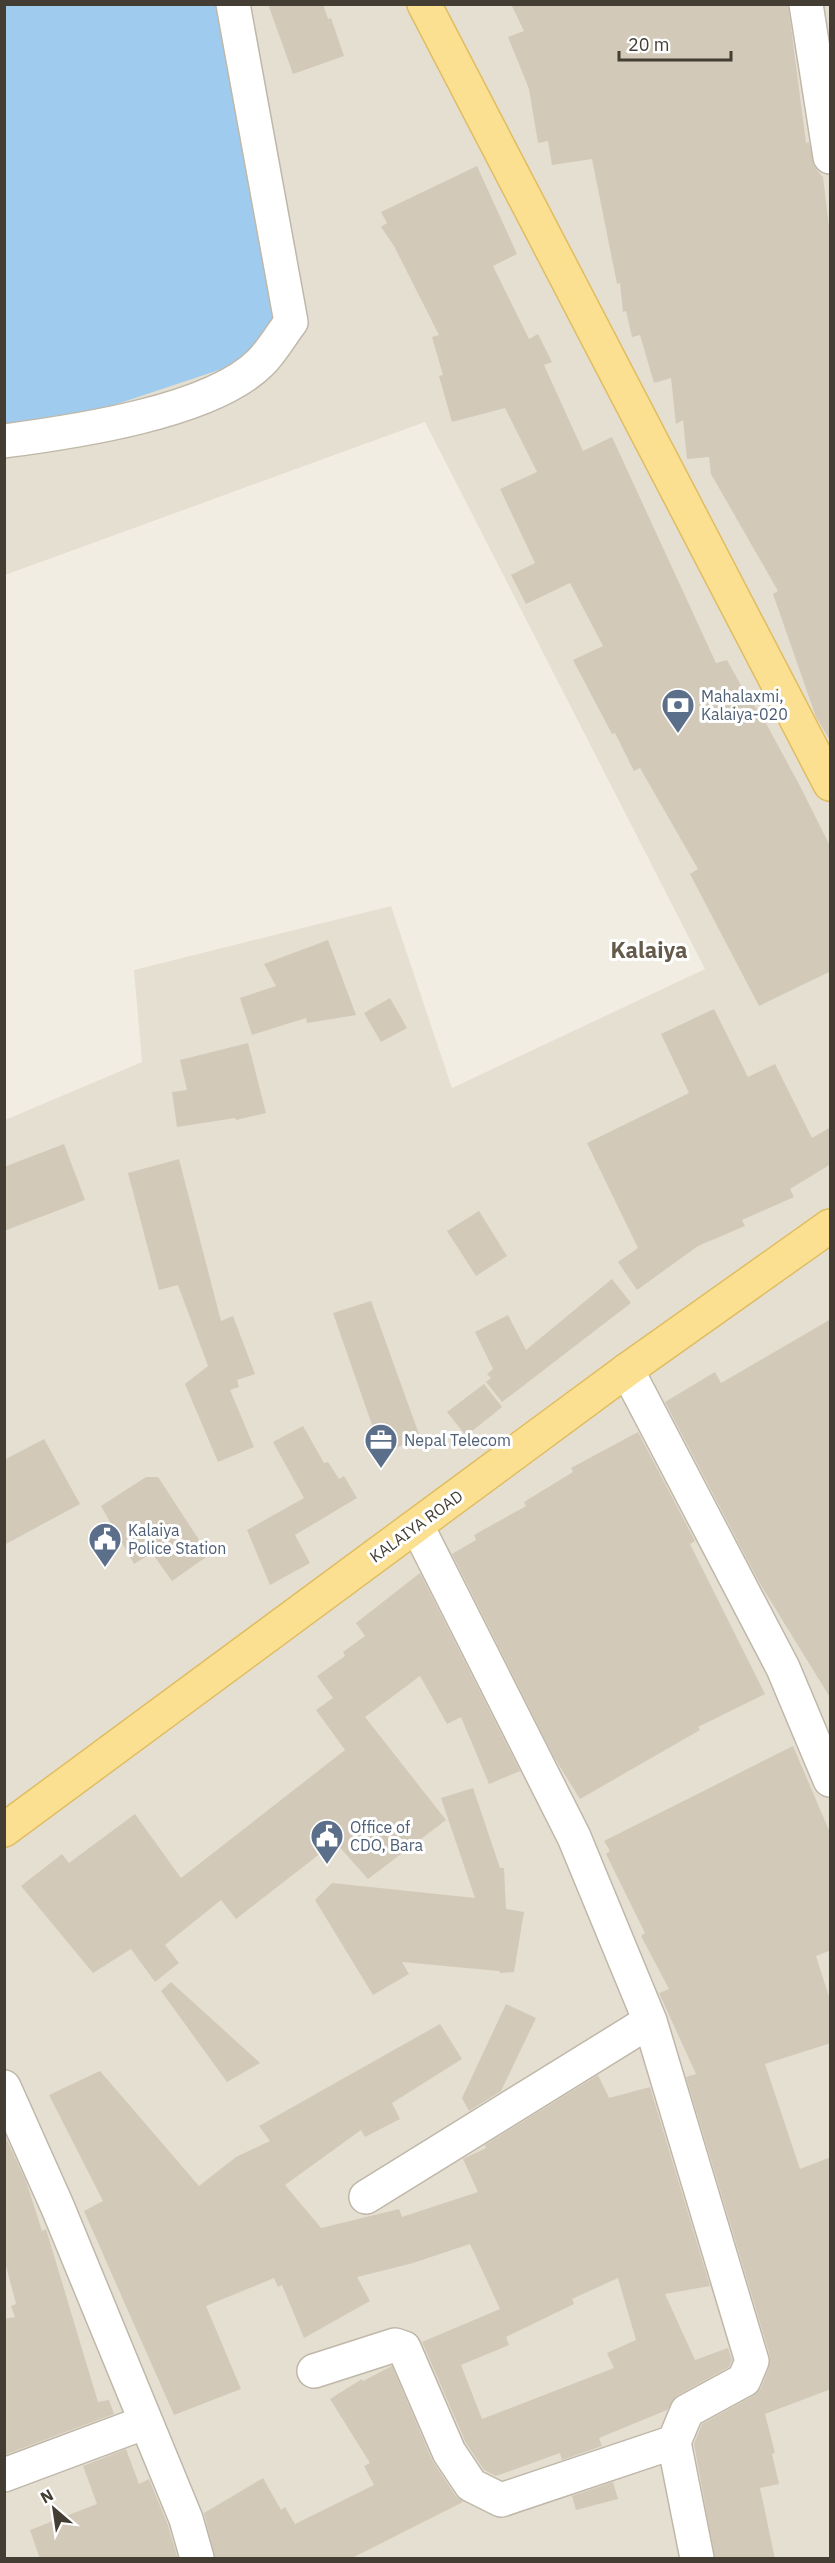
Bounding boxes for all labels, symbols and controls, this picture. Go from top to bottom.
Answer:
scale bar [619,24,732,62]
text: 20 m [628,33,670,56]
place label: Mahalaxmi, Kalaiya-020 [701,686,788,724]
bank icon: Mahalaxmi, Kalaiya-020 [660,687,696,734]
district label: Kalaiya [610,935,688,964]
office icon: Nepal Telecom [363,1422,399,1469]
place label: Nepal Telecom [404,1430,511,1450]
street label: KALAIYA ROAD [366,1486,466,1566]
place label: Kalaiya Police Station [128,1520,226,1558]
public building icon: Kalaiya Police Station [87,1521,123,1568]
place label: Office of CDO, Bara [350,1817,423,1855]
public building icon: Office of CDO, Bara [309,1818,345,1865]
north arrow [24,2479,84,2539]
text: N [37,2484,57,2507]

